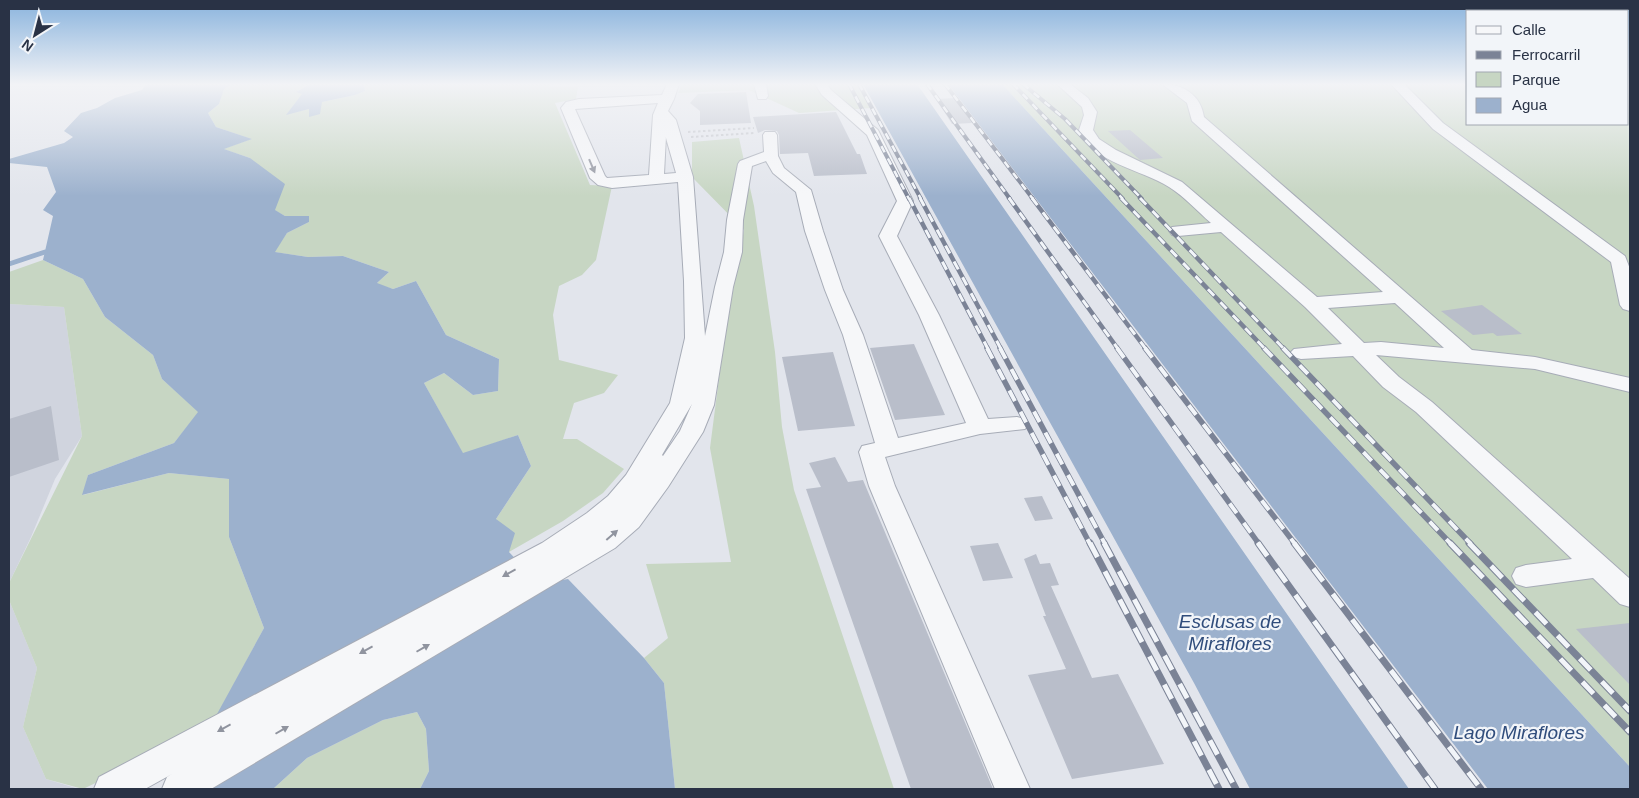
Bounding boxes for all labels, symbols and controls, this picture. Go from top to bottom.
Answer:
north arrow [10,10,60,60]
legend [1466,10,1629,125]
text: Calle [1512,21,1546,38]
text: N [19,36,36,55]
text: Ferrocarril [1512,46,1580,63]
text: Parque [1512,71,1560,88]
text: Agua [1512,96,1548,113]
one-way arrow [589,158,597,173]
one-way arrow [606,529,618,541]
one-way arrow [502,569,516,577]
water label: Esclusas de Miraflores [1179,611,1281,654]
one-way arrow [416,644,429,653]
one-way arrow [360,646,373,655]
water label: Lago Miraflores [1454,722,1585,743]
one-way arrow [216,724,231,732]
one-way arrow [275,725,289,734]

